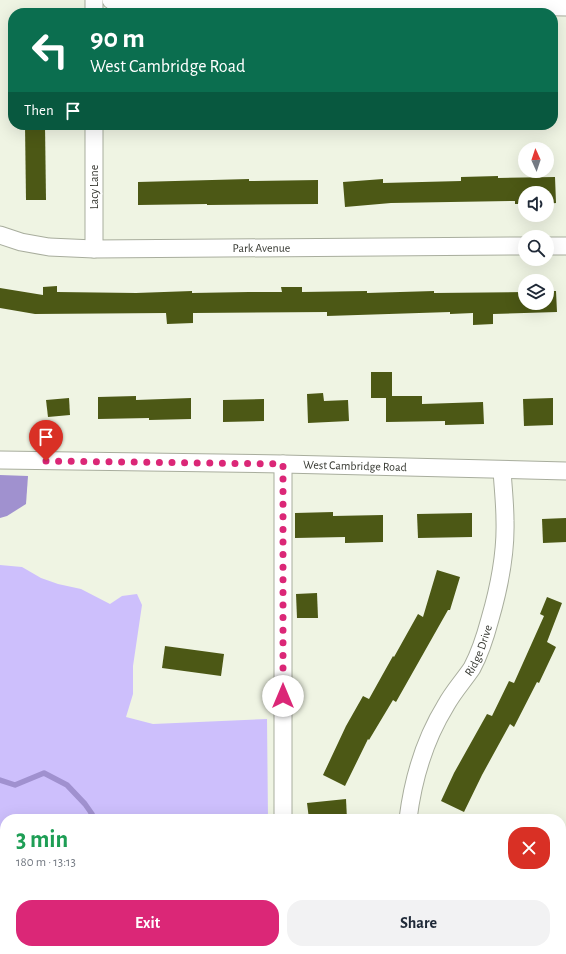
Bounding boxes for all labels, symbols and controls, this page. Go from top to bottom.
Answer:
icon: left [24,24,76,76]
text: 90 m [90,25,145,53]
text: West Cambridge Road [90,58,245,76]
icon: arrive [62,100,84,122]
text: Then [24,103,54,118]
north arrow [518,142,554,178]
map controls [518,142,554,310]
street label: Lacy Lane [88,165,101,209]
button: sound [518,186,554,222]
button: search [518,230,554,266]
street label: Park Avenue [232,242,290,254]
button: layers [518,274,554,310]
pin [29,420,63,461]
icon: arrive [35,426,57,448]
street label: West Cambridge Road [303,458,407,473]
street label: Ridge Drive [462,623,494,678]
position arrow [262,675,304,717]
button: close [508,827,550,869]
text: 3 min [16,828,68,852]
text: 180 m · 13:13 [16,856,76,869]
button: Exit [16,900,279,946]
button: Share [287,900,550,946]

